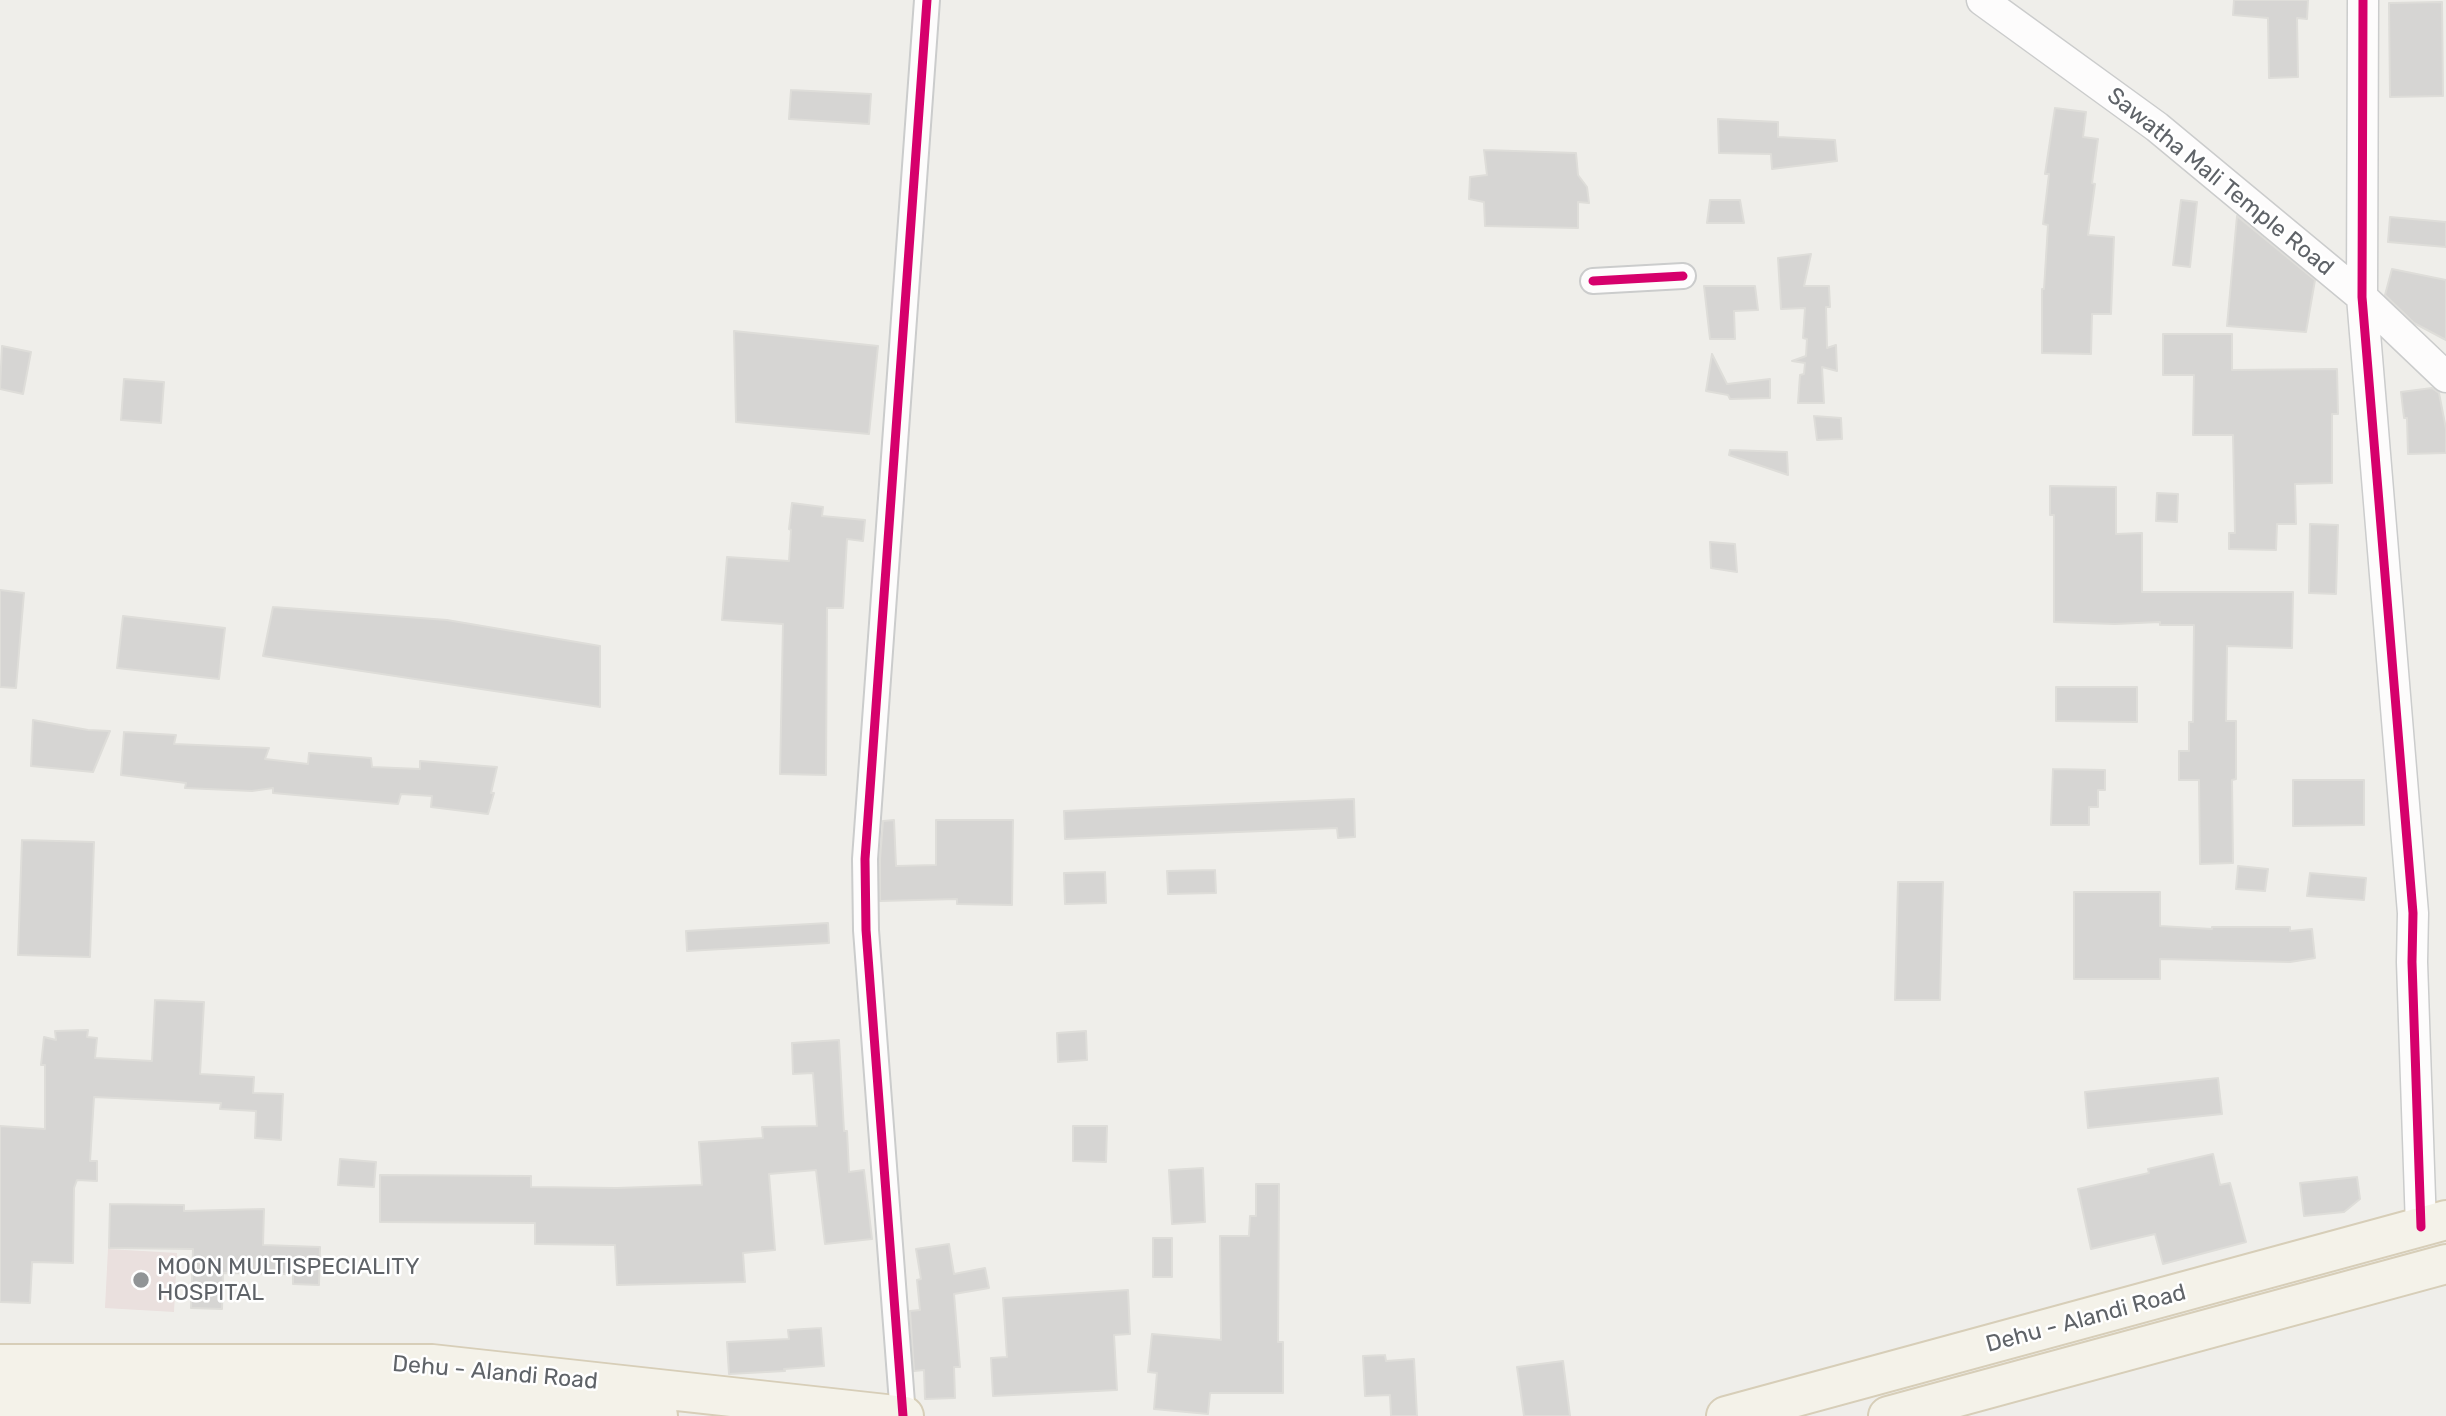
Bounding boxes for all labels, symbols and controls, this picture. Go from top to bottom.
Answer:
street label: Sawatha Mali Temple Road [2101,82,2339,282]
place label: MOON MULTISPECIALITY HOSPITAL [157,1253,420,1307]
marker: MOON MULTISPECIALITY HOSPITAL [131,1270,151,1290]
street label: Dehu - Alandi Road [1983,1279,2189,1359]
street label: Dehu - Alandi Road [391,1350,599,1396]

